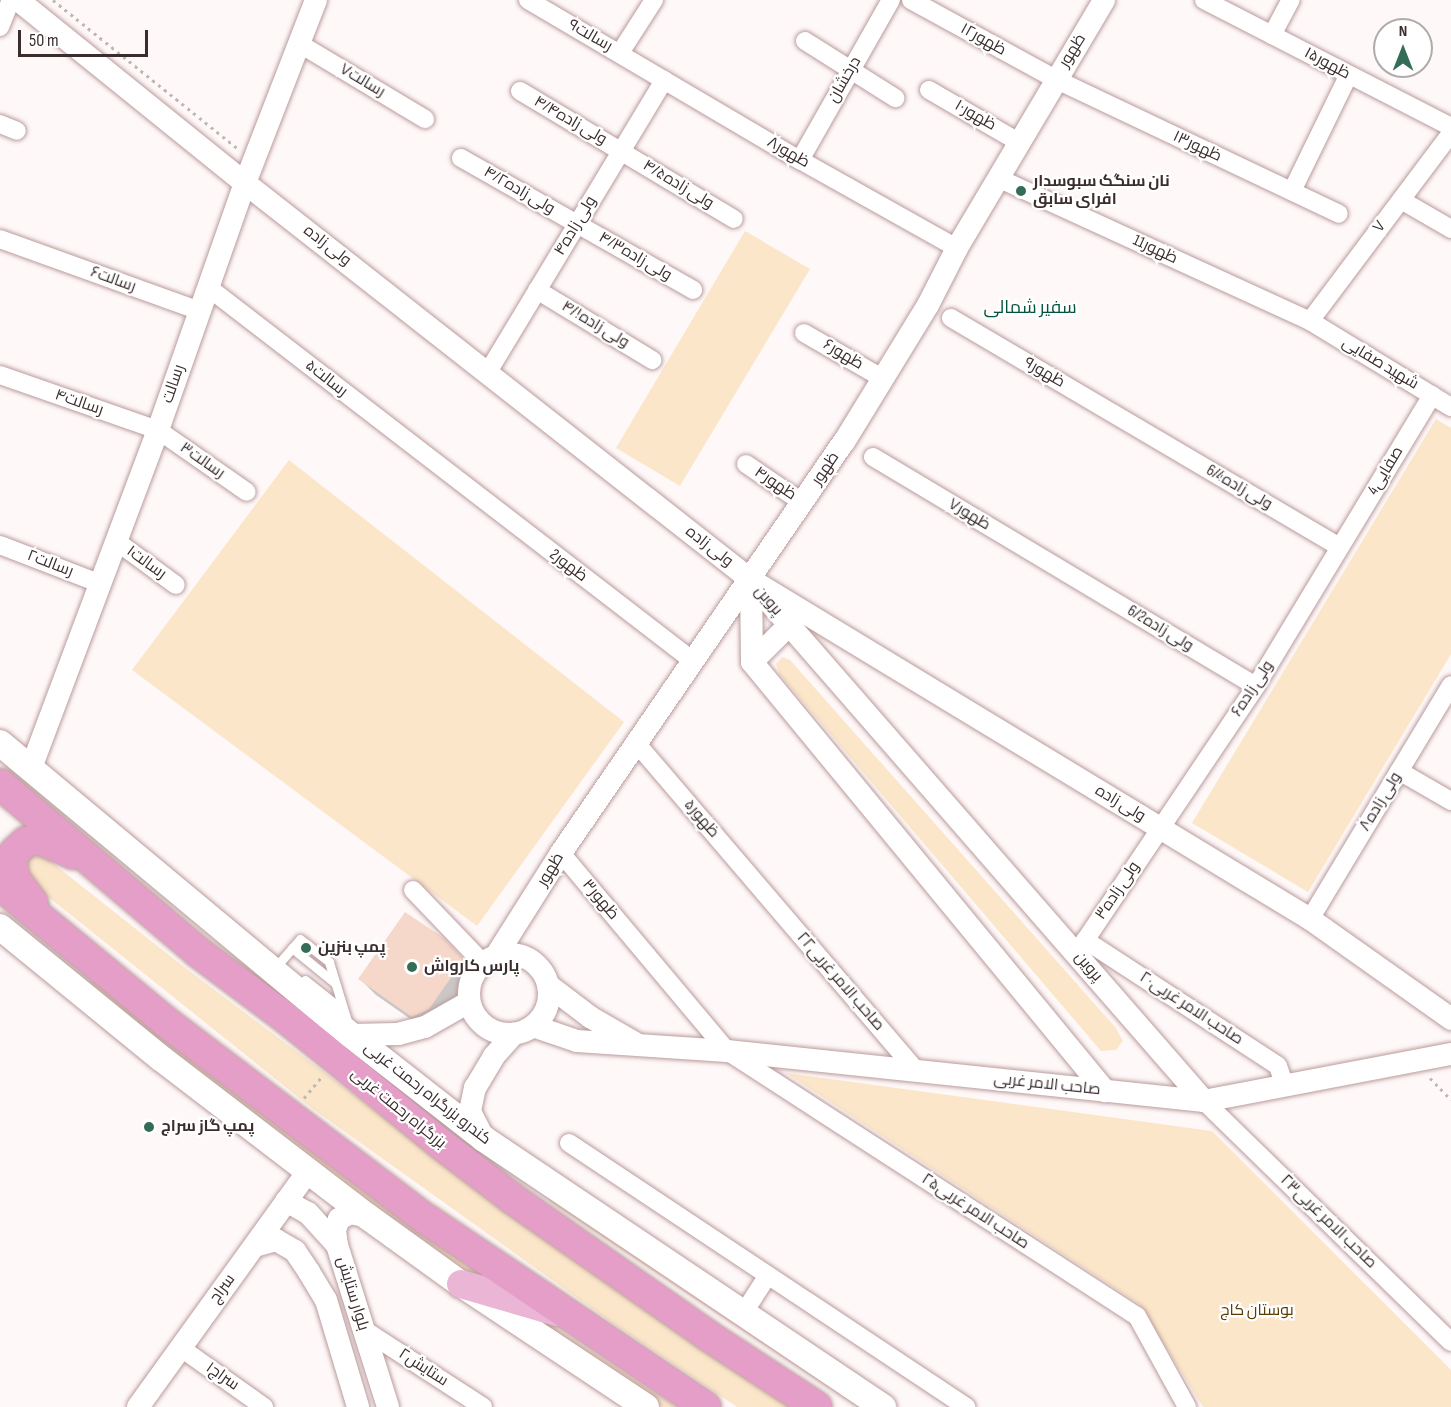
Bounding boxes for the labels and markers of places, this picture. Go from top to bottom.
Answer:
place label: نان سنگک سبوسدار افرای سابق [1033,172,1170,210]
marker: نان سنگک سبوسدار افرای سابق [1014,184,1028,198]
place label: پمپ بنزین [318,938,385,958]
marker: پمپ بنزین [299,941,313,955]
place label: پارس کارواش [424,957,519,977]
marker: پارس کارواش [405,960,419,974]
place label: پمپ گاز سراج [161,1117,254,1137]
marker: پمپ گاز سراج [142,1120,156,1134]

